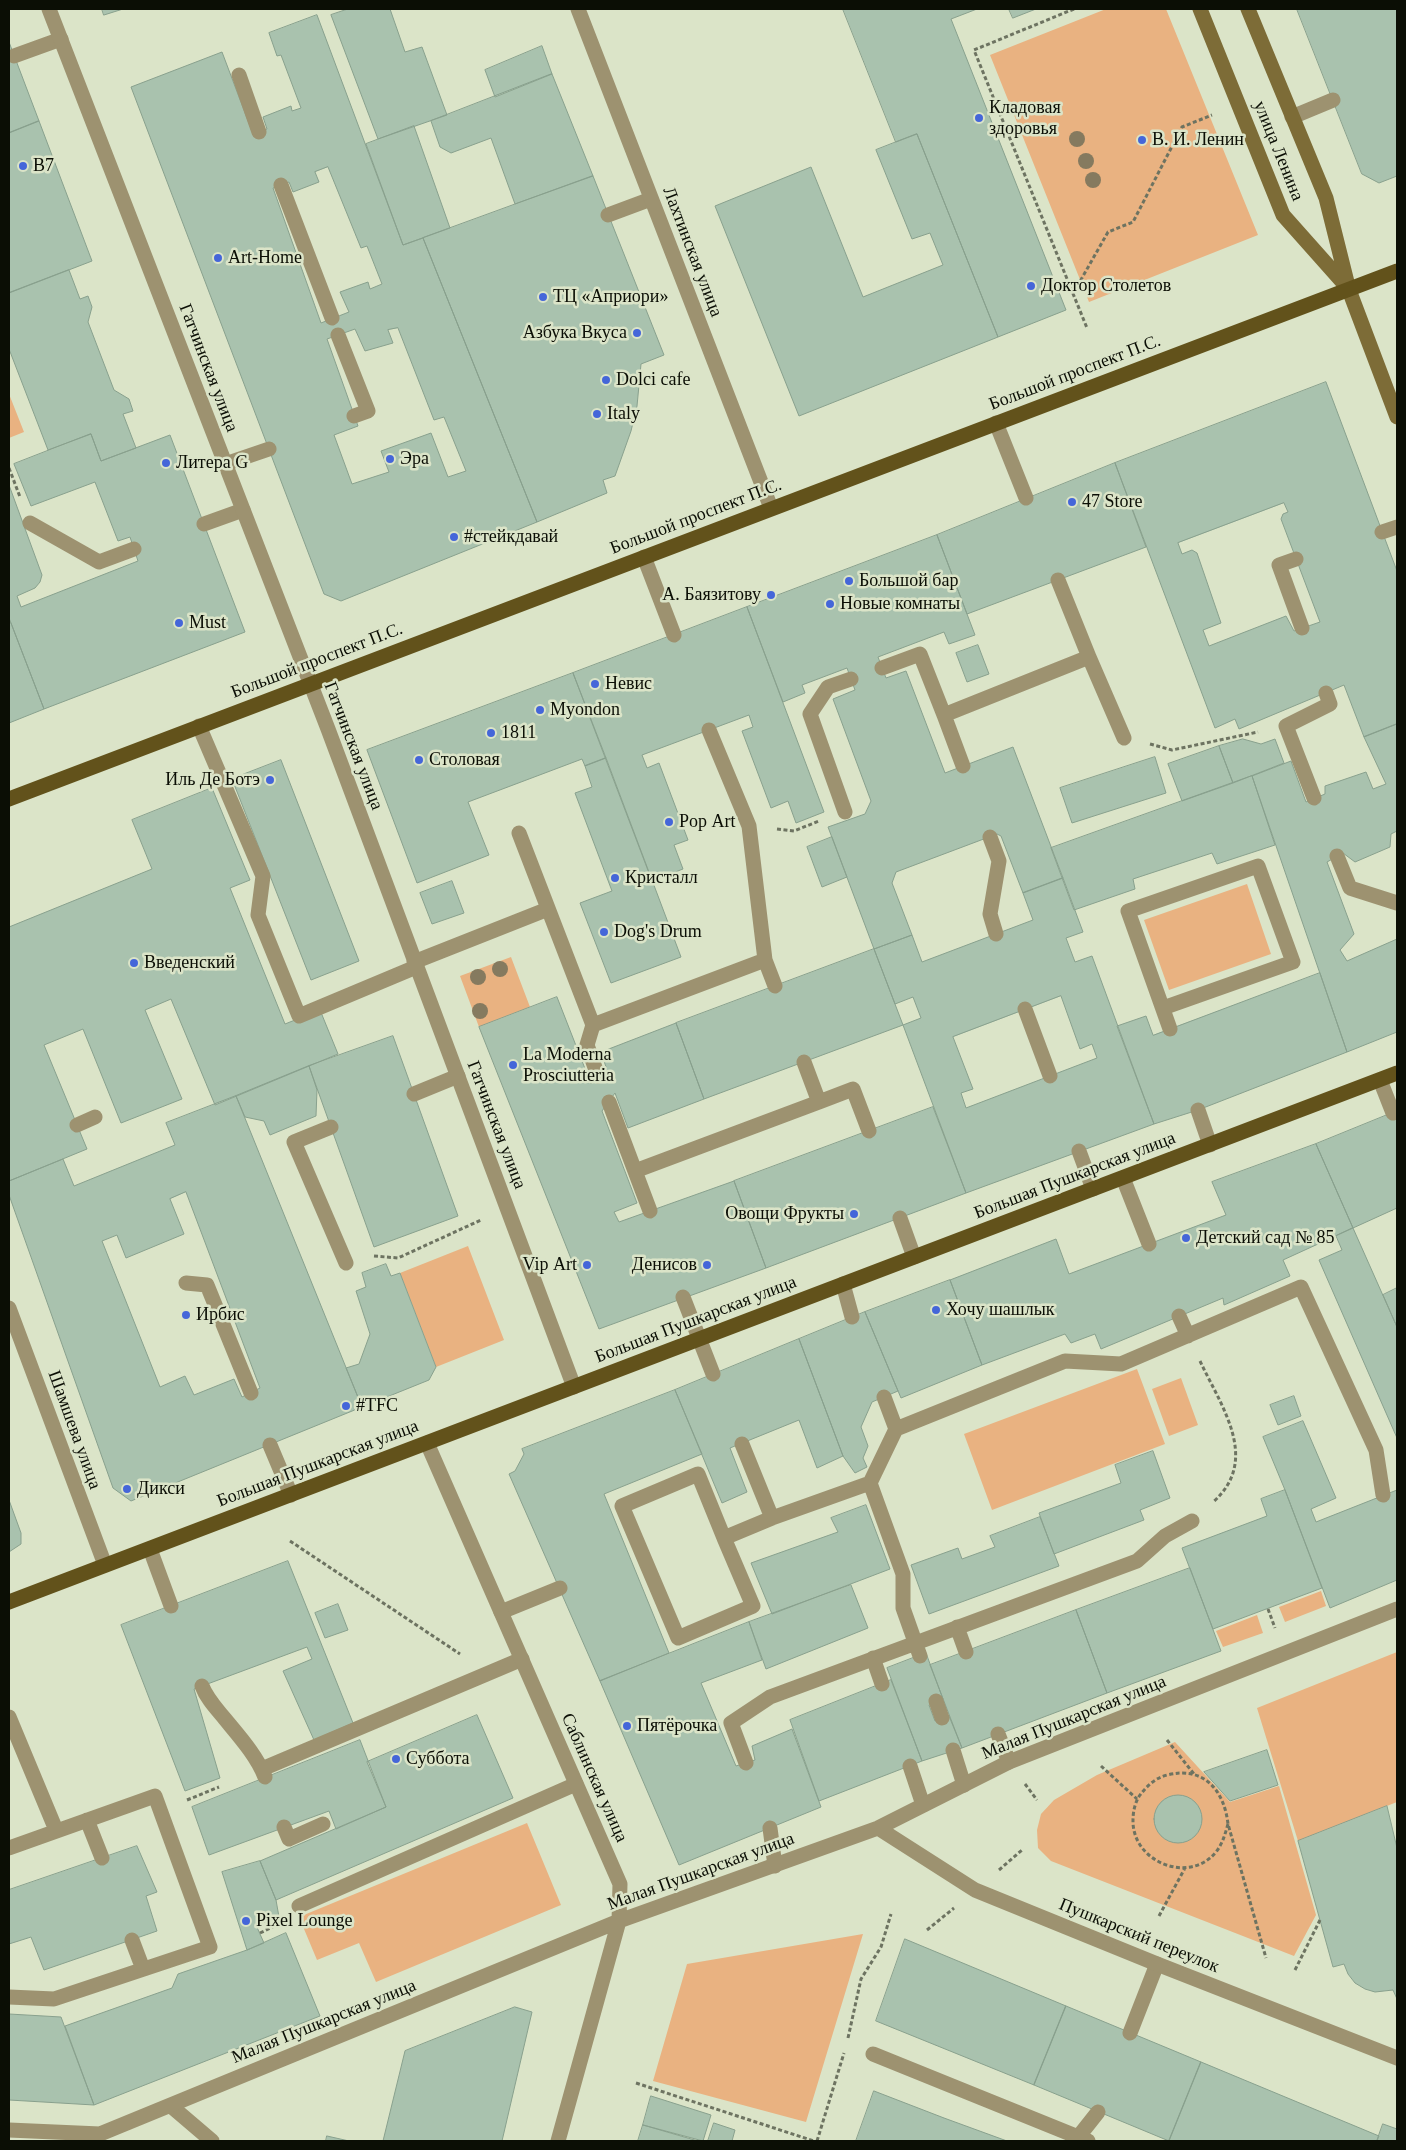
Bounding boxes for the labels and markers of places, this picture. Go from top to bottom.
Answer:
place label: Кладовая здоровья [989,97,1061,140]
marker: Кладовая здоровья [973,112,985,124]
place label: В. И. Ленин [1152,129,1244,151]
marker: В. И. Ленин [1136,134,1148,146]
place label: В7 [33,155,54,177]
marker: В7 [17,160,29,172]
place label: Art-Home [228,247,302,269]
marker: Art-Home [212,252,224,264]
place label: Доктор Столетов [1041,275,1171,297]
marker: Доктор Столетов [1025,280,1037,292]
place label: ТЦ «Априори» [553,286,668,308]
marker: ТЦ «Априори» [537,291,549,303]
place label: Азбука Вкуса [523,322,627,344]
marker: Азбука Вкуса [631,327,643,339]
place label: Dolci cafe [616,369,690,391]
marker: Dolci cafe [600,374,612,386]
place label: Italy [607,403,640,425]
marker: Italy [591,408,603,420]
place label: Эра [400,448,429,470]
place label: Литера G [176,452,248,474]
marker: Эра [384,453,396,465]
marker: Литера G [160,457,172,469]
place label: 47 Store [1082,491,1142,513]
marker: 47 Store [1066,496,1078,508]
place label: #стейкдавай [464,526,558,548]
marker: #стейкдавай [448,531,460,543]
place label: Большой бар [859,570,958,592]
marker: Большой бар [843,575,855,587]
place label: А. Баязитову [662,584,761,606]
marker: А. Баязитову [765,589,777,601]
place label: Новые комнаты [840,593,960,615]
marker: Новые комнаты [824,598,836,610]
place label: Must [189,612,226,634]
marker: Must [173,617,185,629]
place label: Невис [605,673,652,695]
marker: Невис [589,678,601,690]
place label: Myondon [550,699,620,721]
marker: Myondon [534,704,546,716]
place label: 1811 [501,722,536,744]
marker: 1811 [485,727,497,739]
place label: Столовая [429,749,500,771]
marker: Столовая [413,754,425,766]
place label: Иль Де Ботэ [165,769,260,791]
marker: Иль Де Ботэ [264,774,276,786]
place label: Pop Art [679,811,736,833]
marker: Pop Art [663,816,675,828]
place label: Кристалл [625,867,698,889]
marker: Кристалл [609,872,621,884]
place label: Dog's Drum [614,921,702,943]
marker: Dog's Drum [598,926,610,938]
place label: Введенский [144,952,235,974]
marker: Введенский [128,957,140,969]
place label: La Moderna Prosciutteria [523,1044,614,1086]
marker: La Moderna Prosciutteria [507,1059,519,1071]
place label: Овощи Фрукты [725,1203,844,1225]
marker: Овощи Фрукты [848,1208,860,1220]
place label: Детский сад № 85 [1196,1227,1335,1249]
marker: Детский сад № 85 [1180,1232,1192,1244]
place label: Vip Art [523,1254,577,1276]
place label: Денисов [632,1254,697,1276]
marker: Vip Art [581,1259,593,1271]
marker: Денисов [701,1259,713,1271]
place label: Хочу шашлык [946,1299,1054,1321]
place label: Ирбис [196,1304,245,1326]
marker: Хочу шашлык [930,1304,942,1316]
marker: Ирбис [180,1309,192,1321]
place label: #TFC [356,1395,398,1417]
marker: #TFC [340,1400,352,1412]
place label: Дикси [137,1478,185,1500]
marker: Дикси [121,1483,133,1495]
place label: Пятёрочка [637,1715,717,1737]
marker: Пятёрочка [621,1720,633,1732]
place label: Суббота [406,1748,469,1770]
marker: Суббота [390,1753,402,1765]
place label: Pixel Lounge [256,1910,352,1932]
marker: Pixel Lounge [240,1915,252,1927]

